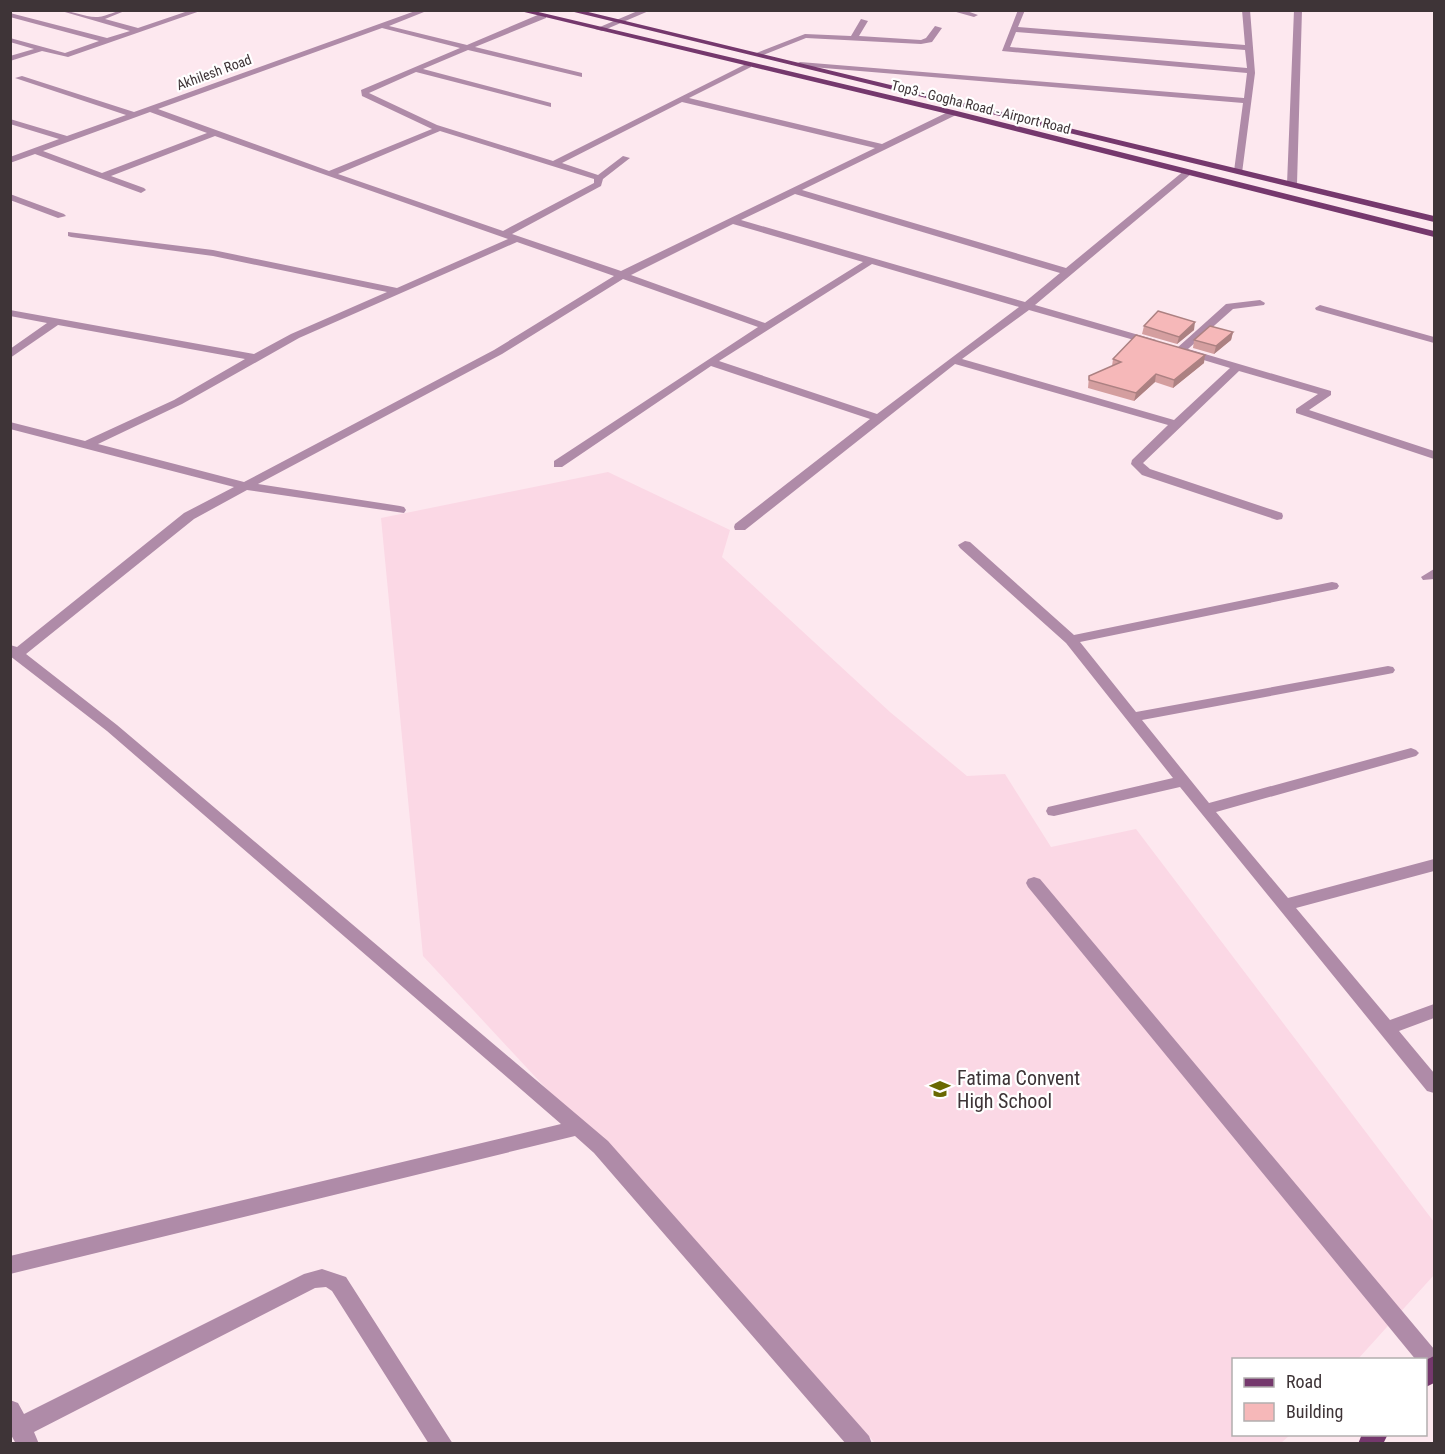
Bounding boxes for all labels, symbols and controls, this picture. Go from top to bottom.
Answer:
street label: Akhilesh Road [174,51,254,93]
street label: Top3 - Gogha Road - Airport Road [890,77,1072,137]
place label: Fatima Convent High School [957,1066,1080,1113]
school or university icon: Fatima Convent High School [928,1077,952,1101]
legend [1232,1358,1427,1436]
text: Road [1286,1371,1322,1392]
text: Building [1286,1401,1343,1422]

